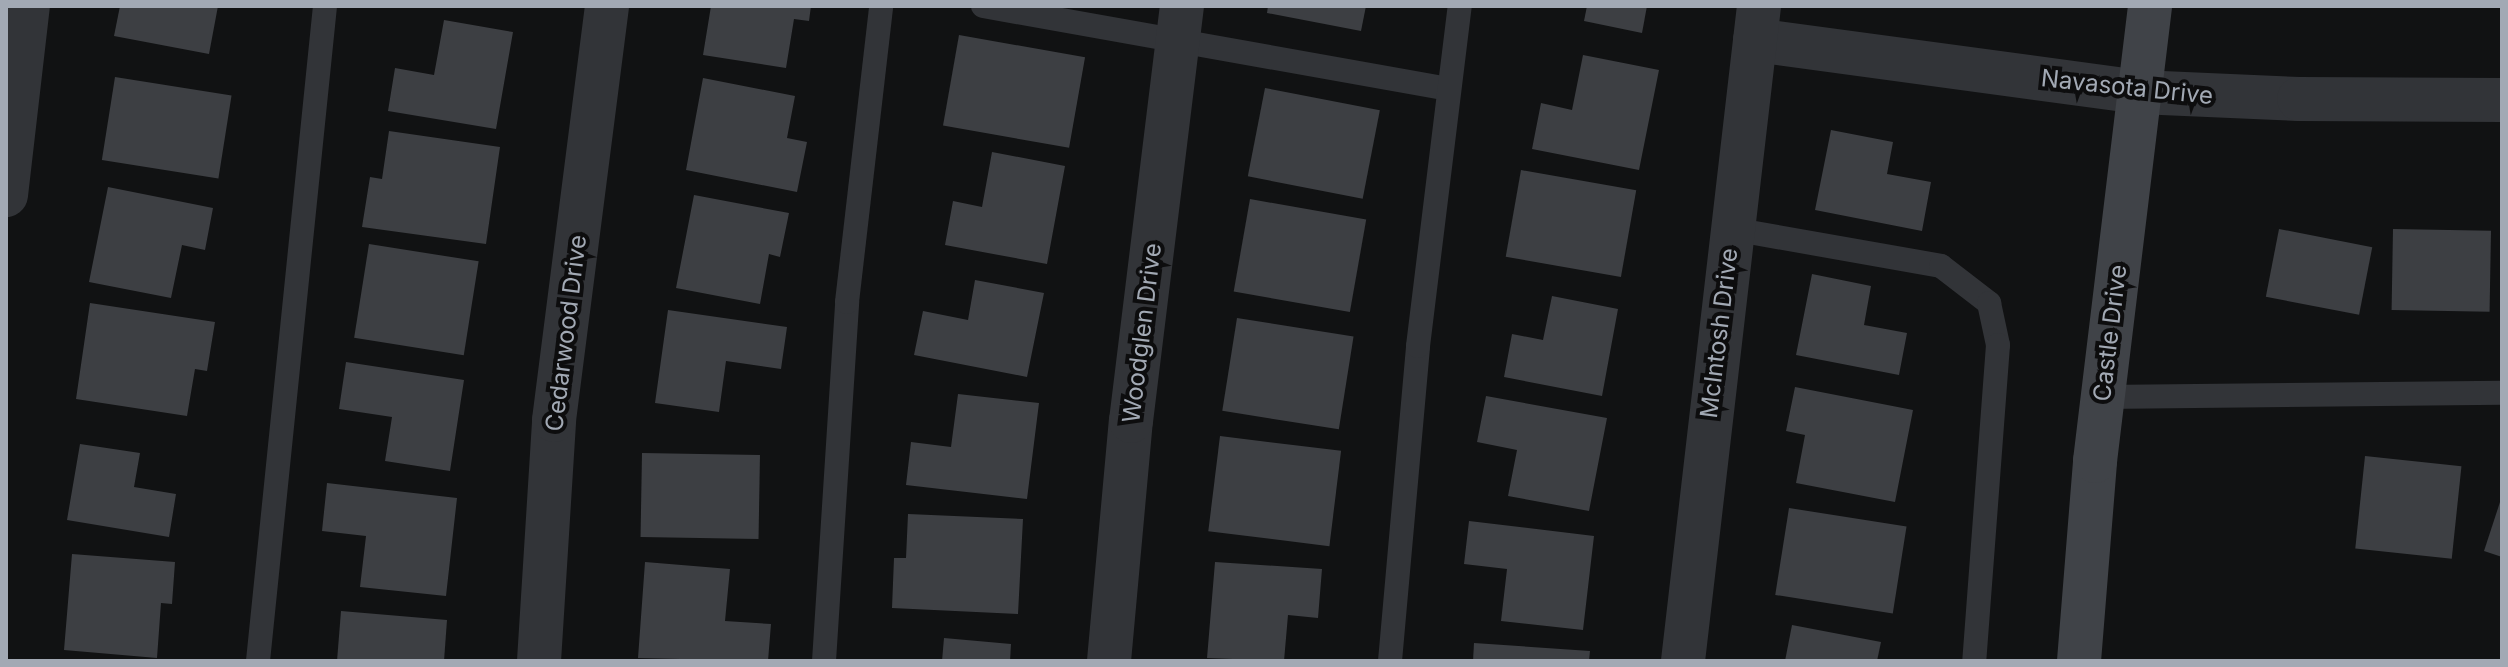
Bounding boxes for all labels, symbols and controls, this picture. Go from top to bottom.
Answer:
street label: Navasota Drive [2040,64,2214,110]
street label: Cedarwood Drive [540,233,592,433]
street label: Woodglen Drive [1117,241,1167,425]
street label: McIntosh Drive [1694,246,1744,420]
street label: Castle Drive [2087,263,2133,403]

